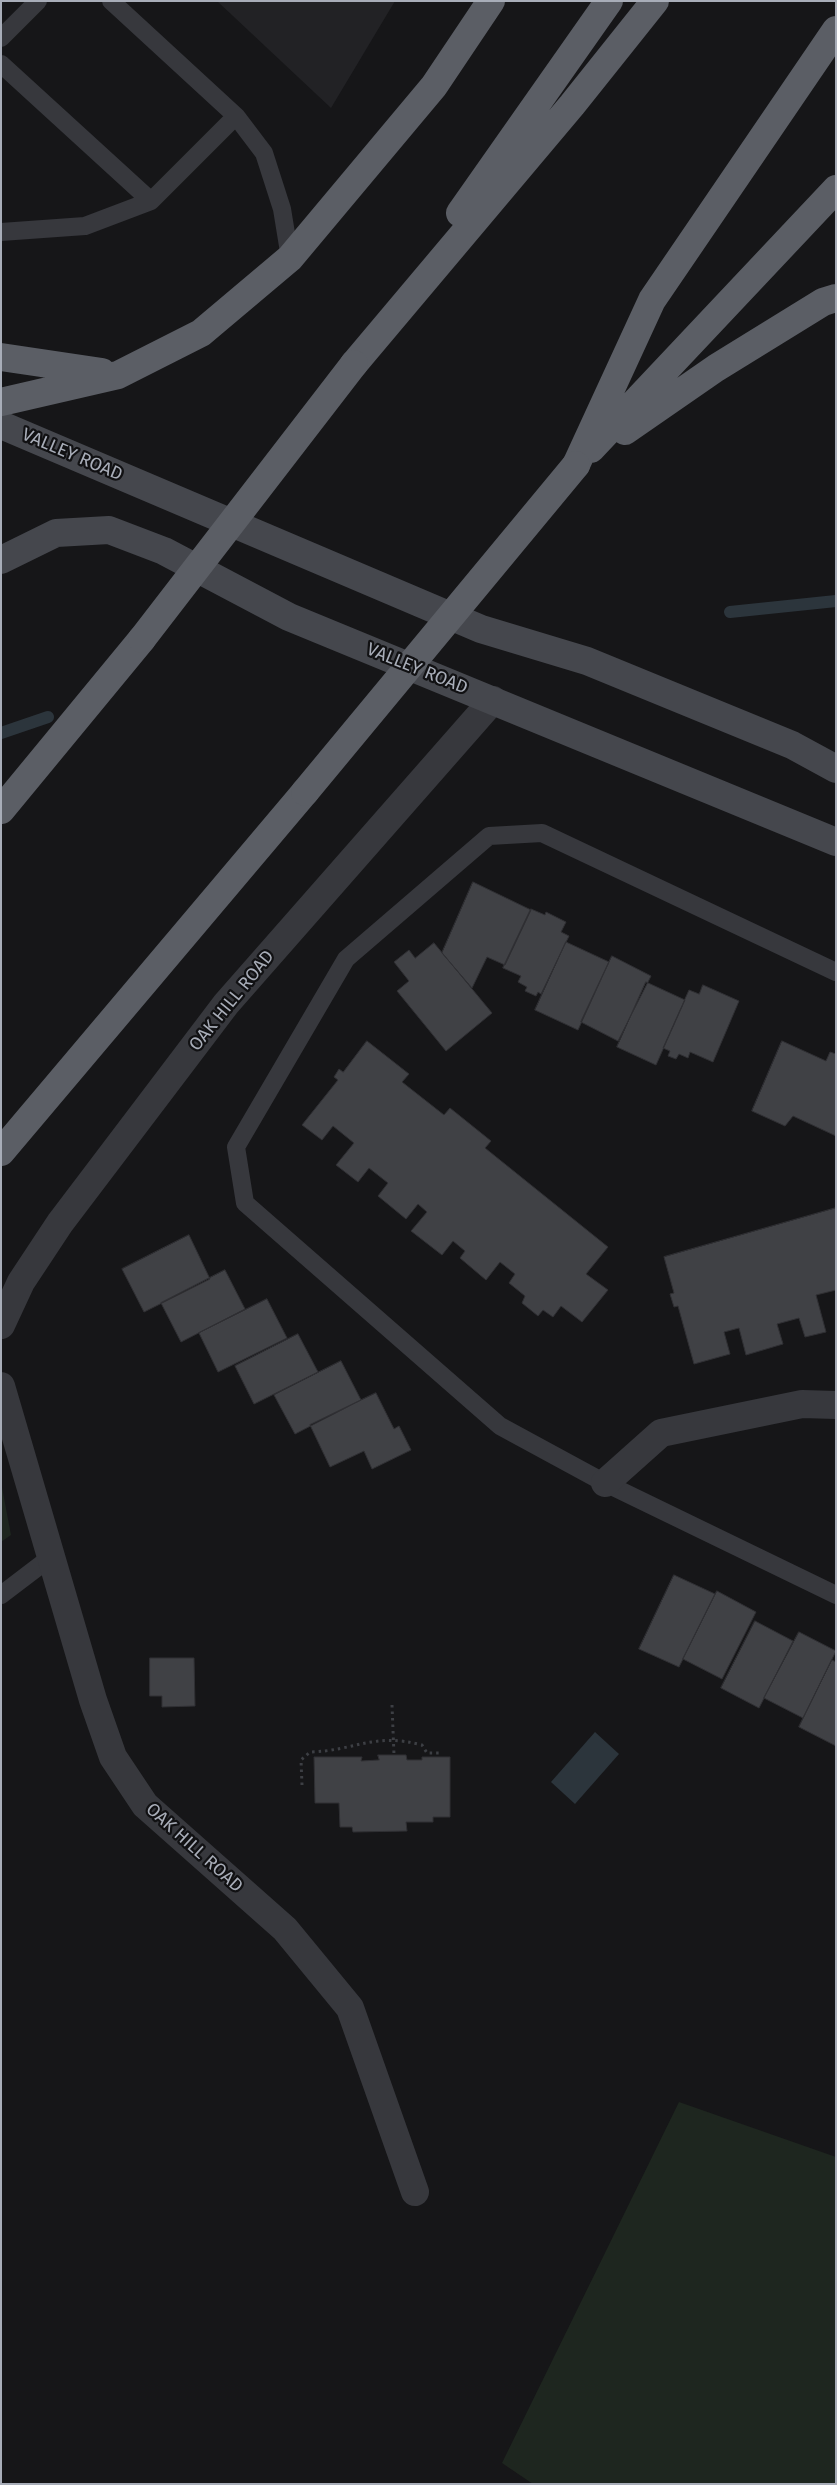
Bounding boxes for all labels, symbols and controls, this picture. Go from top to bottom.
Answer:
street label: VALLEY ROAD [18,424,126,486]
street label: VALLEY ROAD [363,639,471,699]
street label: OAK HILL ROAD [185,946,279,1056]
street label: OAK HILL ROAD [141,1799,247,1897]

